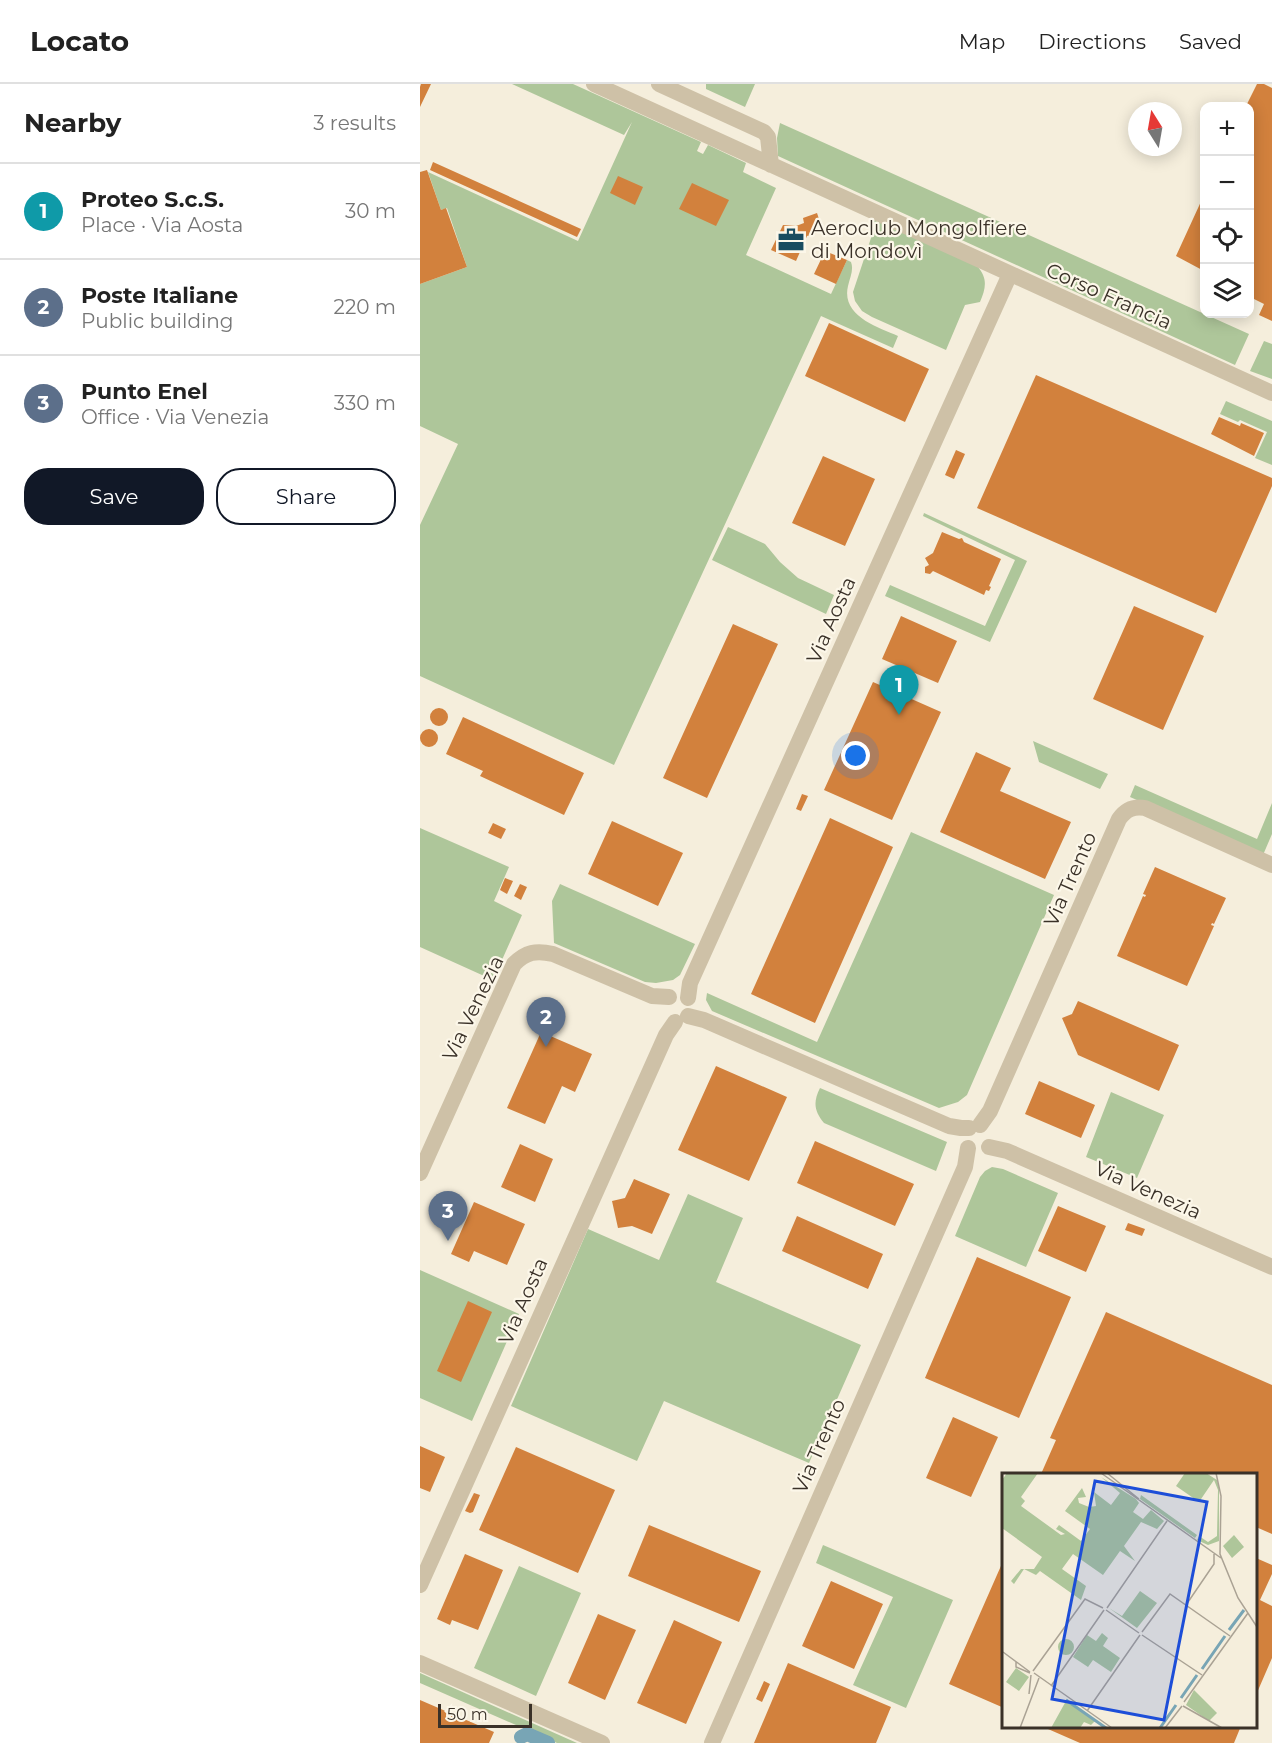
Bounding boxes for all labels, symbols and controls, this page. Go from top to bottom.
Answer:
text: Locato [30,24,129,58]
text: Map [959,29,1005,54]
text: Directions [1038,29,1146,54]
text: Saved [1179,29,1242,54]
north arrow [1128,102,1182,156]
map controls [1200,102,1254,318]
button: + [1200,102,1254,156]
text: Nearby [24,107,121,139]
text: 3 results [313,111,396,135]
button: − [1200,156,1254,210]
text: Proteo S.c.S. [81,186,224,213]
text: 1 [40,199,47,223]
text: 30 m [345,199,396,223]
button: locate [1200,210,1254,264]
text: Place · Via Aosta [81,213,243,237]
place label: Aeroclub Mongolfiere di Mondovì [811,216,1027,263]
office icon: Aeroclub Mongolfiere di Mondovì [776,225,806,255]
street label: Corso Francia [1042,258,1176,334]
button: layers [1200,264,1254,318]
text: Poste Italiane [81,282,238,309]
text: 2 [38,295,49,319]
text: 220 m [334,295,396,319]
text: Public building [81,309,234,333]
text: Punto Enel [81,378,208,405]
text: 3 [38,391,49,415]
text: 330 m [334,391,396,415]
text: Office · Via Venezia [81,405,269,429]
button: Save [24,468,204,525]
button: Share [216,468,396,525]
street label: Via Aosta [801,573,861,667]
pin: 1 [880,666,918,715]
your location [841,741,870,770]
street label: Via Trento [1039,828,1101,930]
street label: Via Venezia [437,952,509,1064]
pin: 2 [526,998,566,1047]
street label: Via Venezia [1091,1156,1205,1224]
pin: 3 [429,1192,468,1241]
street label: Via Aosta [493,1254,553,1348]
street label: Via Trento [788,1395,850,1497]
inset map [1002,1473,1257,1728]
scale bar [438,1701,532,1728]
text: 50 m [447,1705,488,1724]

